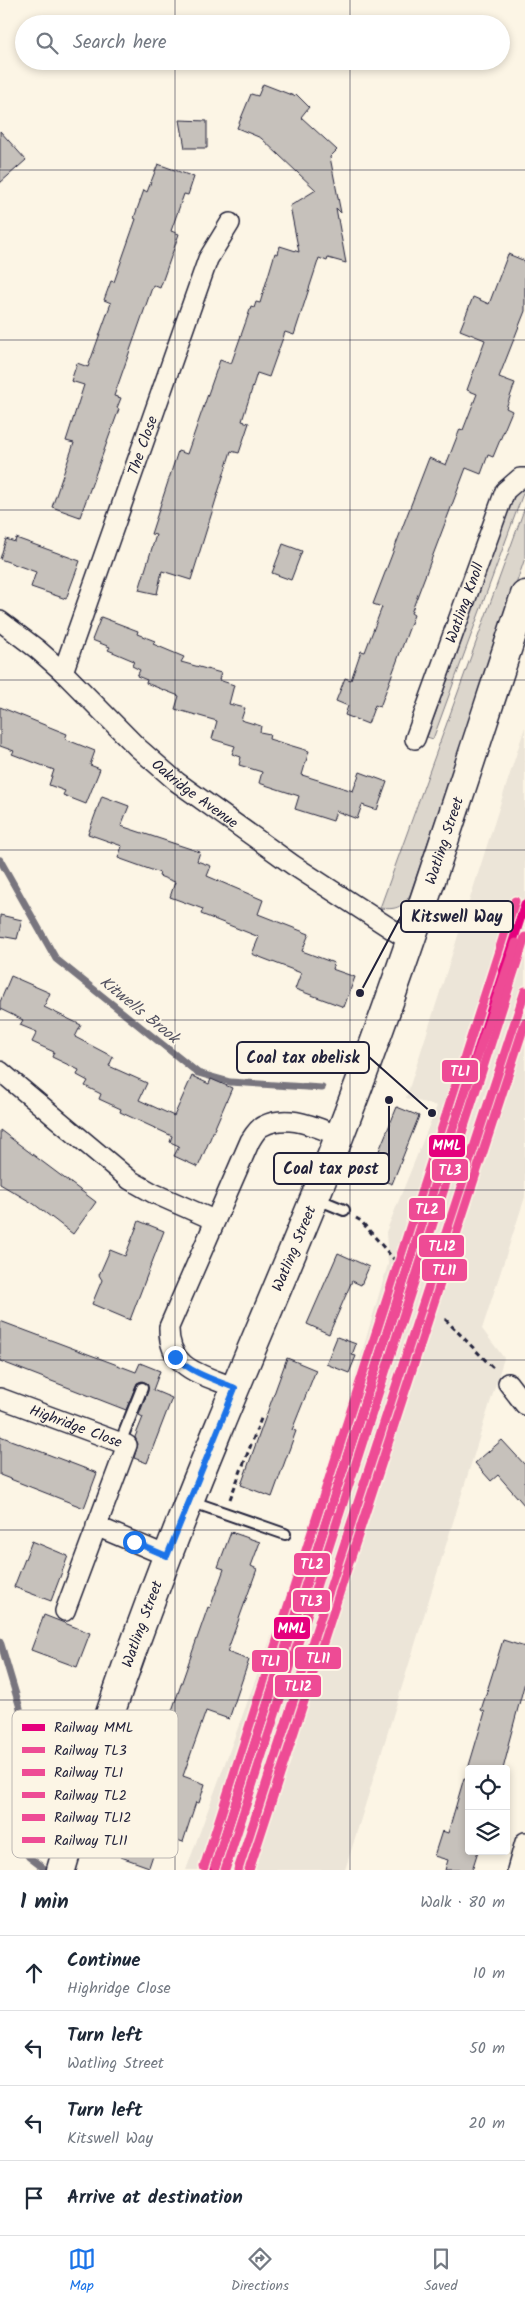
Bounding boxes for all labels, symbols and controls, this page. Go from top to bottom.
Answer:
search box [15,15,510,70]
text: Search here [73,28,167,58]
icon: search [33,29,61,57]
street label: The Close [122,413,165,479]
street label: Watling Knoll [440,559,491,647]
street label: Oakridge Avenue [146,754,243,835]
street label: Watling Street [419,794,471,888]
callout: Kitswell Way [401,901,513,932]
text: Kitswell Way [411,905,503,930]
water label: Kitwells Brook [94,970,186,1052]
callout: Coal tax obelisk [237,1042,369,1073]
text: Coal tax obelisk [247,1046,361,1071]
line badge: TL1 [441,1059,479,1083]
text: TL1 [450,1061,471,1083]
line badge: MML [428,1134,466,1158]
text: MML [433,1135,461,1157]
callout: Coal tax post [274,1153,389,1184]
text: Coal tax post [283,1157,380,1182]
line badge: TL3 [431,1158,469,1182]
text: TL3 [439,1160,462,1182]
line badge: TL2 [408,1197,446,1221]
text: TL2 [415,1199,439,1221]
street label: Watling Street [266,1202,323,1296]
line badge: TL12 [418,1234,465,1258]
text: TL12 [428,1236,456,1258]
line badge: TL11 [421,1258,468,1282]
text: TL11 [432,1260,457,1282]
route end [164,1346,187,1369]
street label: Highridge Close [26,1399,126,1455]
route start [123,1531,146,1554]
line badge: TL2 [293,1552,331,1576]
text: TL2 [300,1554,324,1576]
street label: Watling Street [116,1577,170,1671]
line badge: TL3 [292,1589,331,1613]
text: TL3 [300,1591,323,1613]
line badge: MML [273,1616,311,1640]
text: MML [278,1618,306,1640]
line badge: TL11 [294,1646,342,1670]
text: TL11 [306,1648,331,1670]
line badge: TL1 [251,1649,289,1673]
text: TL1 [260,1651,281,1673]
line badge: TL12 [274,1674,322,1698]
text: TL12 [284,1676,312,1698]
legend [12,1710,178,1858]
text: Railway MML [54,1717,133,1739]
text: Railway TL3 [54,1740,127,1762]
text: Railway TL1 [54,1762,123,1784]
map controls [465,1765,510,1855]
button: locate [465,1765,510,1810]
text: Railway TL2 [54,1785,127,1807]
text: Railway TL12 [54,1807,131,1829]
button: layers [465,1810,510,1855]
text: Railway TL11 [54,1830,128,1852]
text: 1 min [20,1886,69,1919]
text: Walk · 80 m [420,1890,505,1915]
text: Continue [67,1946,140,1976]
icon: ahead [20,1959,48,1987]
text: 10 m [473,1961,505,1986]
text: Highridge Close [67,1976,171,2001]
text: Turn left [67,2021,142,2051]
icon: left [20,2034,48,2062]
text: 50 m [469,2036,505,2061]
text: Watling Street [67,2051,164,2076]
text: Turn left [67,2096,142,2126]
icon: left [20,2109,48,2137]
text: 20 m [469,2111,505,2136]
text: Kitswell Way [67,2126,153,2151]
text: Arrive at destination [67,2183,243,2213]
icon: arrive [20,2184,48,2212]
tab: Map [68,2245,96,2297]
tab: Directions [231,2245,289,2297]
tab: Saved [424,2245,457,2297]

